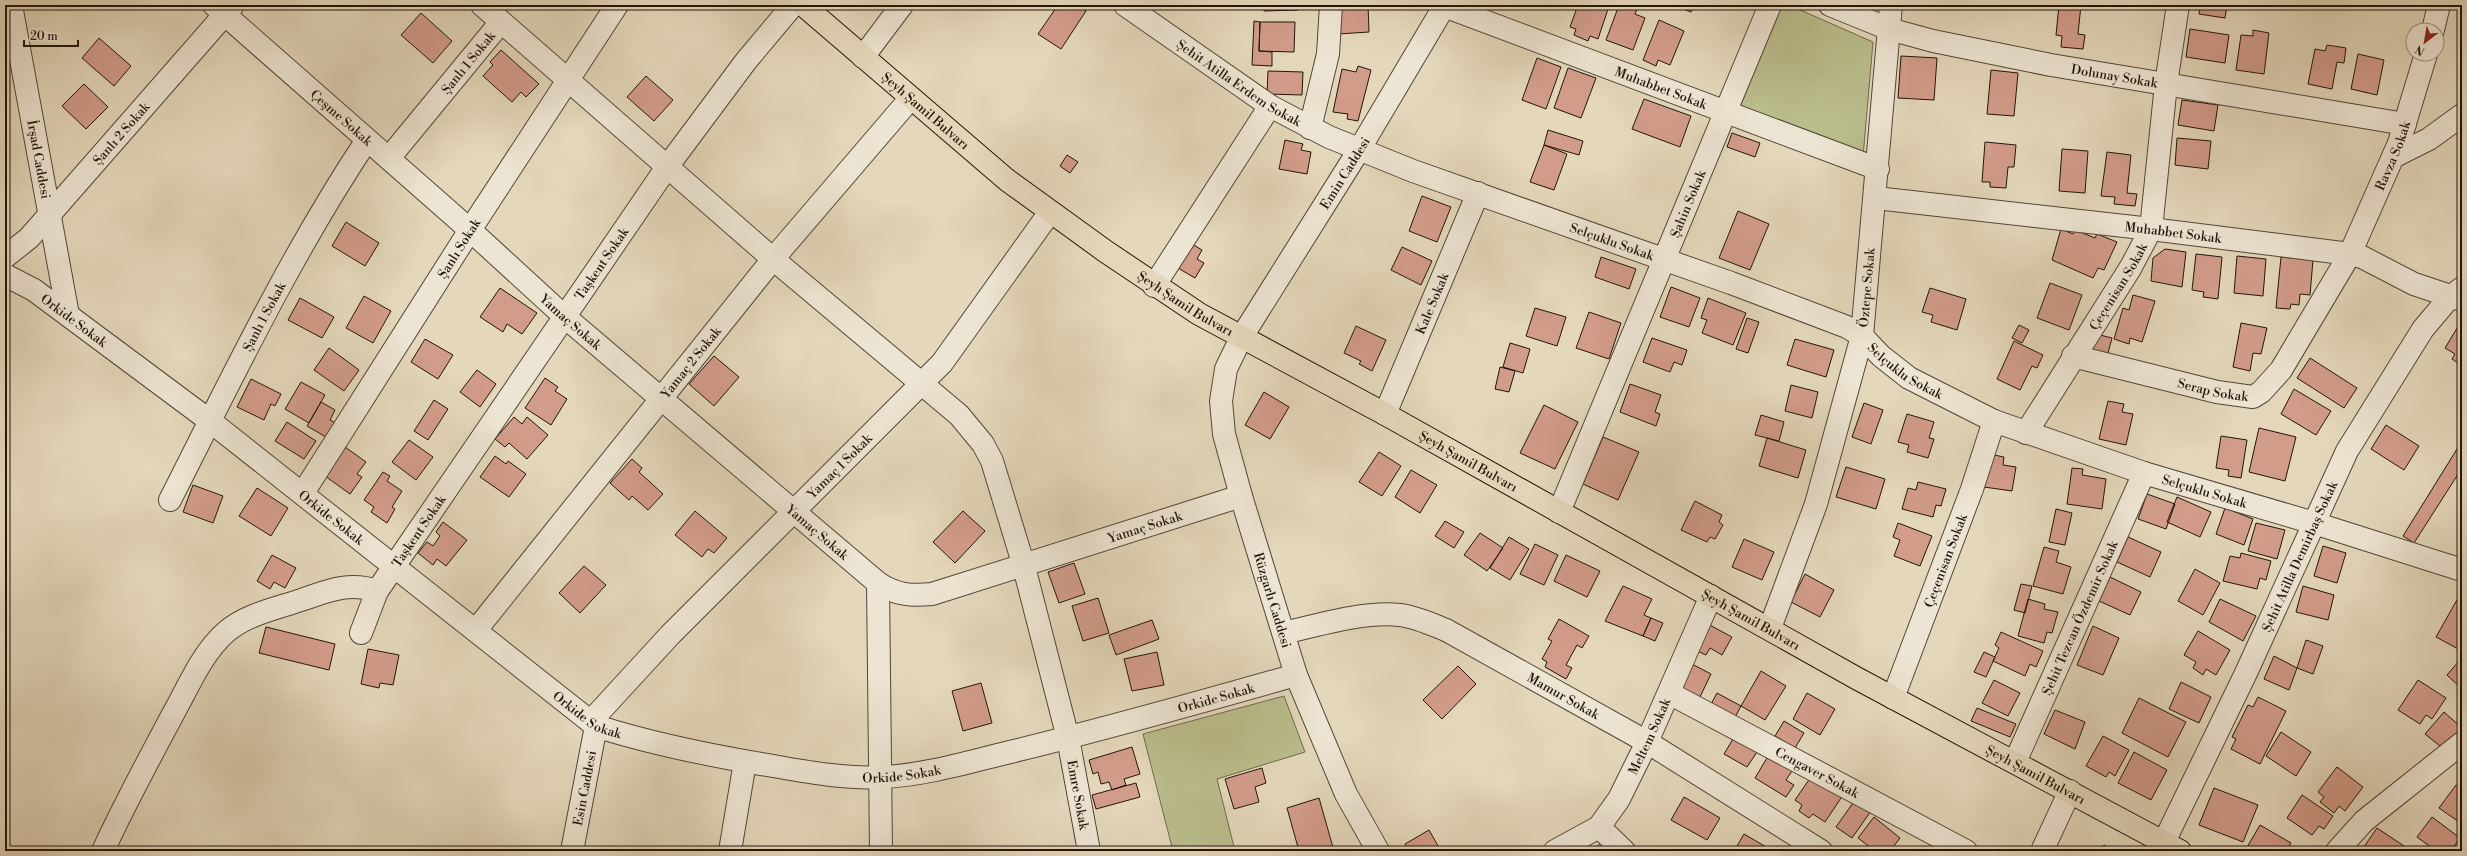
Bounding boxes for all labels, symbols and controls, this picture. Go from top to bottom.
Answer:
scale bar [24,22,78,48]
north arrow [2405,22,2445,62]
street label: Şanlı 1 Sokak [438,27,500,97]
text: 20 m [30,29,58,44]
street label: Şehit Atilla Erdem Sokak [1173,36,1305,130]
text: N [2413,41,2428,58]
street label: Dolunay Sokak [2070,61,2160,92]
street label: Muhabbet Sokak [1612,64,1710,114]
street label: Şeyh Şamil Bulvarı [878,69,972,153]
street label: Çeşme Sokak [307,86,376,150]
street label: Şanlı 2 Sokak [90,98,154,168]
street label: Ravza Sokak [2372,118,2414,193]
street label: İrşad Caddesi [23,119,53,200]
street label: Emin Caddesi [1317,134,1374,212]
street label: Şahin Sokak [1667,167,1710,240]
street label: Şanlı Sokak [434,215,485,282]
street label: Muhabbet Sokak [2124,219,2223,247]
street label: Selçuklu Sokak [1568,220,1657,265]
street label: Taşkent Sokak [572,224,633,303]
street label: Çeçenisan Sokak [2086,240,2152,333]
street label: Öztepe Sokak [1855,246,1879,328]
street label: Şeyh Şamil Bulvarı [1134,268,1236,340]
street label: Kale Sokak [1412,270,1453,337]
street label: Şanlı 1 Sokak [240,278,290,354]
street label: Yamaç Sokak [535,290,605,354]
street label: Orkide Sokak [37,291,111,352]
street label: Yamaç 2 Sokak [657,323,725,403]
street label: Selçuklu Sokak [1864,340,1946,403]
street label: Serap Sokak [2176,375,2250,405]
street label: Şeyh Şamil Bulvarı [1416,428,1520,496]
street label: Yamaç 1 Sokak [803,430,877,503]
street label: Selçuklu Sokak [2160,472,2250,512]
street label: Şehit Atilla Demirbaş Sokak [2259,478,2342,635]
street label: Orkide Sokak [295,487,368,549]
street label: Taşkent Sokak [389,491,450,571]
street label: Yamaç Sokak [782,501,852,564]
street label: Yamaç Sokak [1105,508,1185,547]
street label: Çeçenisan Sokak [1921,511,1971,610]
street label: Şehit Tezcan Özdemir Sokak [2039,537,2122,698]
street label: Rüzgarlı Caddesi [1250,551,1294,650]
street label: Şeyh Şamil Bulvarı [1699,586,1803,654]
street label: Mamur Sokak [1524,670,1603,724]
street label: Orkide Sokak [1176,680,1257,717]
street label: Orkide Sokak [549,688,624,743]
street label: Meltem Sokak [1625,695,1675,778]
street label: Şeyh Şamil Bulvarı [1983,742,2088,808]
street label: Cengaver Sokak [1772,744,1863,802]
street label: Esin Caddesi [570,749,600,827]
street label: Emre Sokak [1063,759,1092,832]
street label: Orkide Sokak [862,762,943,786]

